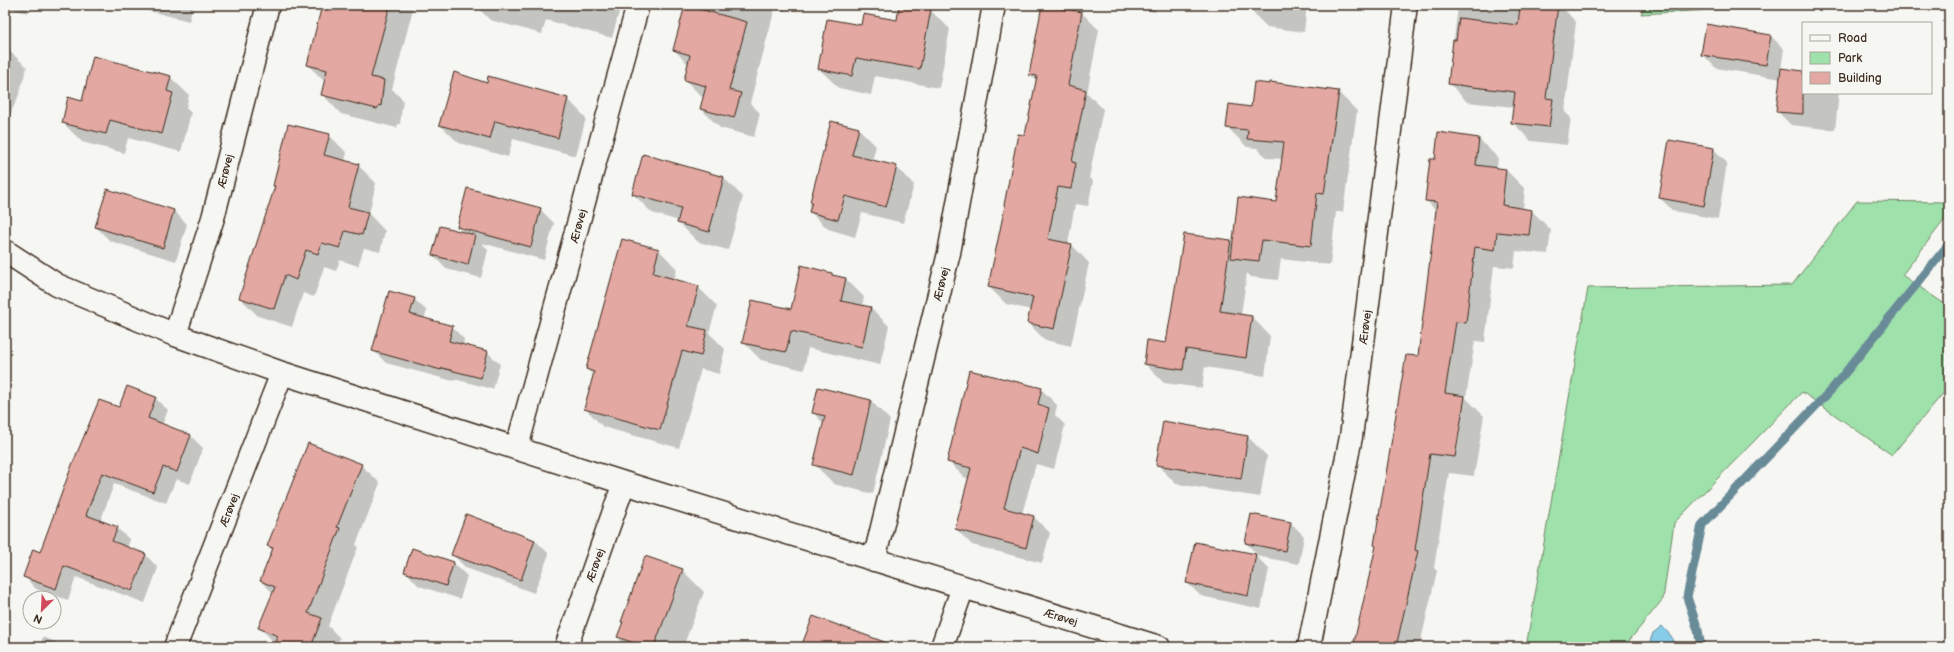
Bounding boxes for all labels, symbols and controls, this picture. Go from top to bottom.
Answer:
legend [1802,22,1932,94]
text: Road [1838,31,1867,46]
text: Park [1838,51,1862,66]
text: Building [1838,71,1882,86]
street label: Ærøvej [215,153,236,190]
street label: Ærøvej [567,208,589,245]
street label: Ærøvej [931,266,952,303]
street label: Ærøvej [1357,309,1374,346]
street label: Ærøvej [217,492,242,530]
street label: Ærøvej [583,547,607,585]
north arrow [22,590,62,630]
street label: Ærøvej [1041,606,1079,629]
text: N [32,611,45,626]

